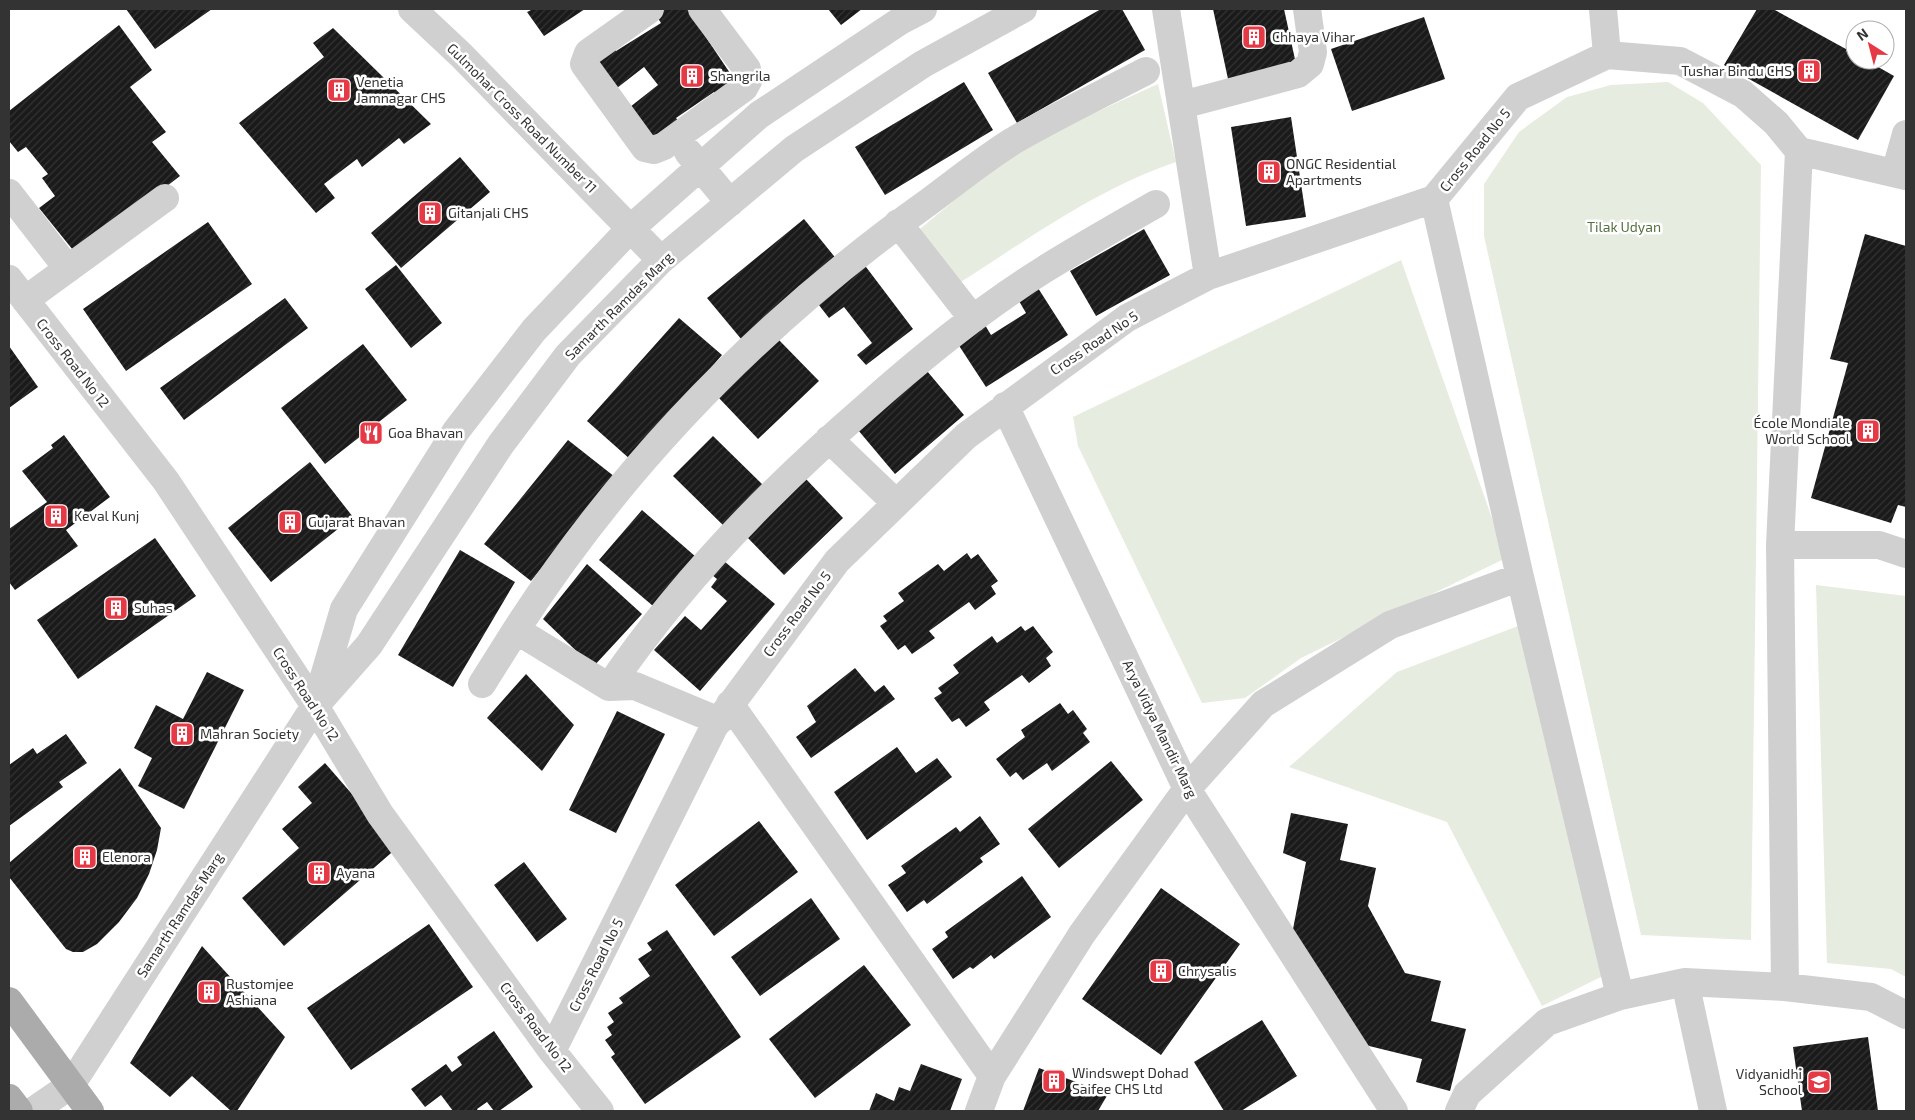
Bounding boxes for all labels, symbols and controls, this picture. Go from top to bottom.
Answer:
north arrow [1845,20,1895,70]
building icon: Chhaya Vihar [1241,24,1267,50]
text: N [1853,24,1871,44]
place label: Chhaya Vihar [1272,28,1356,45]
street label: Gulmohar Cross Road Number 11 [444,39,601,196]
building icon: Tushar Bindu CHS [1796,58,1822,84]
place label: Tushar Bindu CHS [1681,62,1792,79]
building icon: Shangrila [679,63,705,89]
place label: Shangrila [710,67,771,84]
place label: Venetia Jamnagar CHS [356,73,446,106]
building icon: Venetia Jamnagar CHS [326,77,352,103]
street label: Cross Road No 5 [1436,104,1513,195]
place label: ONGC Residential Apartments [1286,155,1397,188]
building icon: ONGC Residential Apartments [1256,159,1282,185]
building icon: Gitanjali CHS [417,200,443,226]
place label: Gitanjali CHS [448,204,529,221]
park label: Tilak Udyan [1587,218,1661,235]
street label: Samarth Ramdas Marg [561,248,676,363]
street label: Cross Road No 5 [1046,307,1141,378]
street label: Cross Road No 12 [33,315,114,411]
place label: École Mondiale World School [1753,414,1851,447]
building icon: École Mondiale World School [1855,418,1881,444]
restaurant icon: Goa Bhavan [358,420,384,446]
place label: Goa Bhavan [388,424,463,441]
building icon: Keval Kunj [43,503,69,529]
place label: Keval Kunj [74,507,139,524]
building icon: Gujarat Bhavan [277,509,303,535]
place label: Gujarat Bhavan [308,513,405,530]
street label: Cross Road No 5 [759,568,834,660]
building icon: Suhas [103,595,129,621]
place label: Suhas [134,599,173,616]
street label: Cross Road No 12 [270,644,343,744]
street label: Arya Vidya Mandir Marg [1120,657,1201,801]
building icon: Mahran Society [169,721,195,747]
place label: Mahran Society [200,725,300,742]
building icon: Elenora [72,844,98,870]
place label: Elenora [102,848,151,865]
street label: Samarth Ramdas Marg [133,849,226,980]
building icon: Ayana [306,860,332,886]
place label: Ayana [336,864,375,881]
street label: Cross Road No 5 [565,915,626,1014]
building icon: Chrysalis [1148,958,1174,984]
place label: Chrysalis [1178,962,1237,979]
place label: Rustomjee Ashiana [226,975,294,1008]
street label: Cross Road No 12 [497,978,576,1075]
building icon: Rustomjee Ashiana [196,979,222,1005]
place label: Windswept Dohad Saifee CHS Ltd [1072,1064,1189,1097]
place label: Vidyanidhi School [1736,1065,1803,1098]
building icon: Windswept Dohad Saifee CHS Ltd [1041,1068,1067,1094]
school or university icon: Vidyanidhi School [1806,1069,1832,1095]

